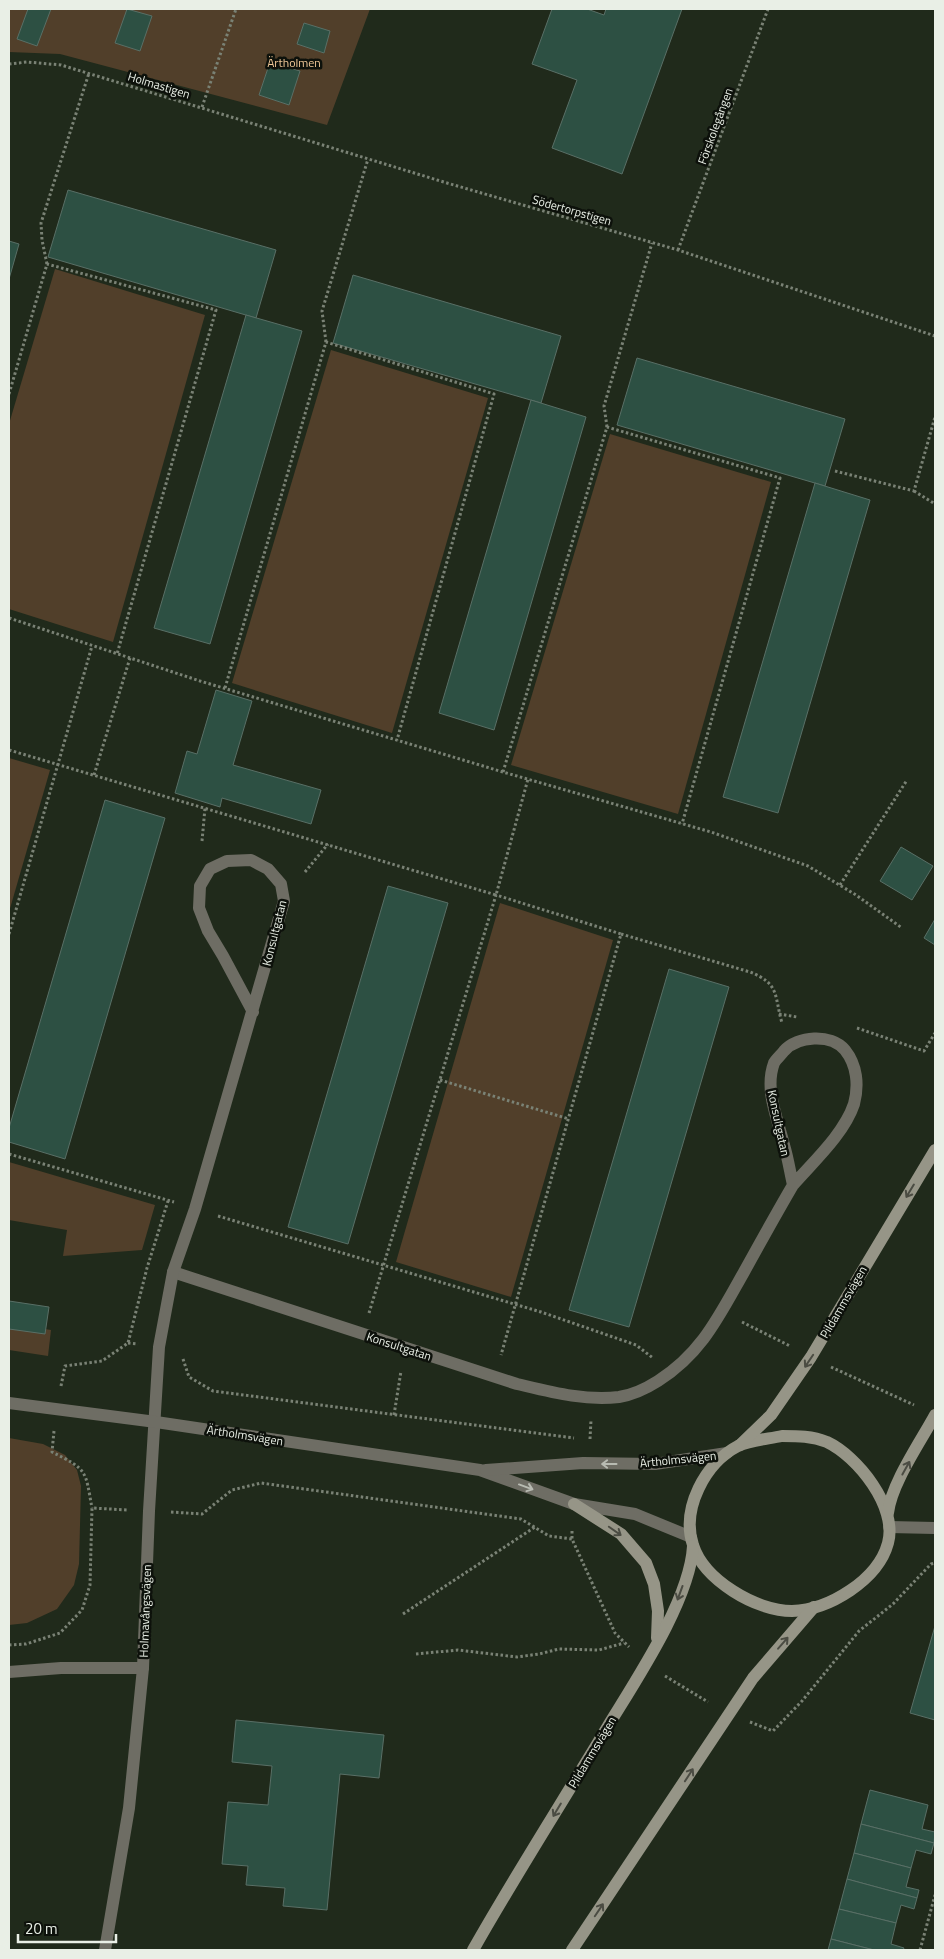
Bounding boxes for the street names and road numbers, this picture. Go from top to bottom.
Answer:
street label: Holmastigen [125,67,193,103]
street label: Förskolegången [692,85,738,167]
street label: Södertorpstigen [530,190,614,230]
street label: Konsultgatan [257,898,291,968]
street label: Konsultgatan [763,1088,795,1158]
street label: Pildammsvägen [815,1262,871,1342]
street label: Konsultgatan [364,1327,434,1365]
street label: Ärtholmsvägen [206,1420,284,1450]
street label: Ärtholmsvägen [639,1446,717,1472]
street label: Holmavångsvägen [134,1564,156,1658]
street label: Pildammsvägen [563,1712,621,1792]

